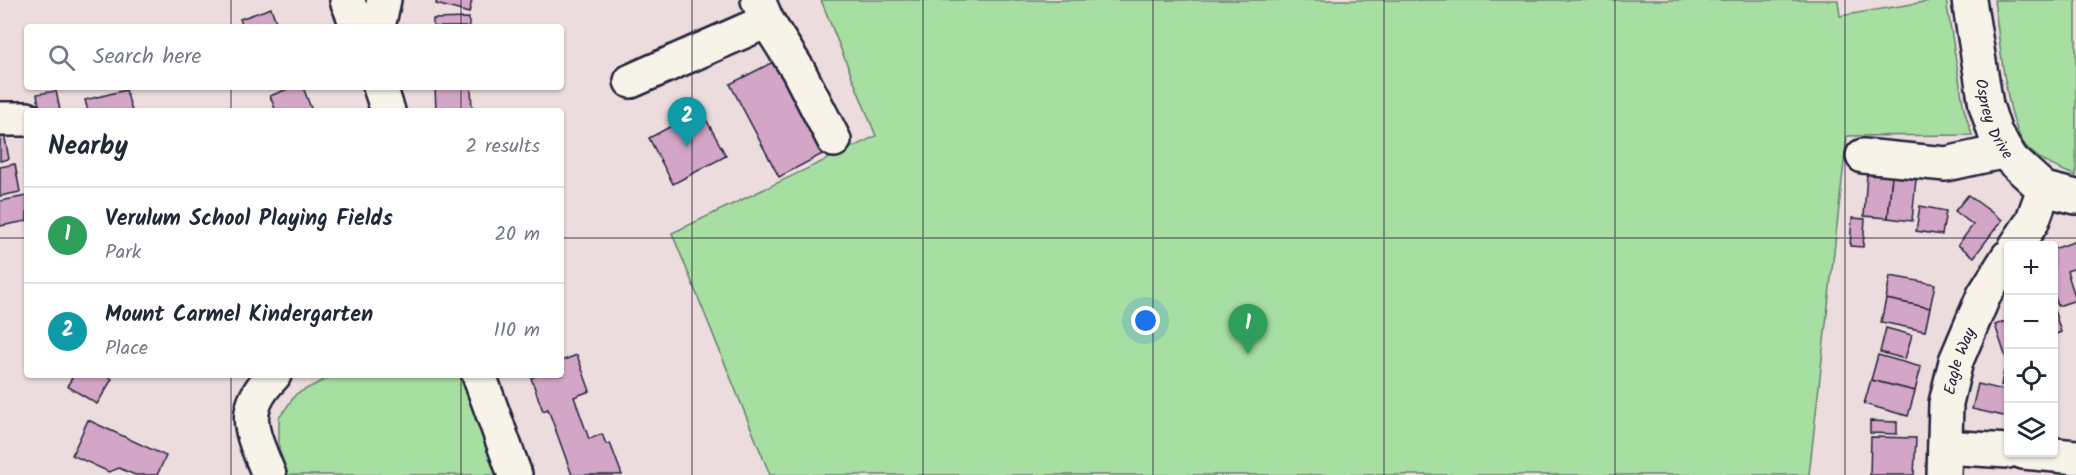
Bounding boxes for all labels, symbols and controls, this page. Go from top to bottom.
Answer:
search box [24,24,564,90]
text: Search here [93,40,201,75]
icon: search [45,41,78,74]
street label: Osprey Drive [1968,77,2019,164]
pin: 2 [668,98,706,147]
text: Nearby [48,126,128,168]
text: 2 results [465,131,540,163]
text: Verulum School Playing Fields [105,202,393,237]
text: 1 [64,219,71,251]
text: 20 m [494,219,540,251]
text: Park [105,237,141,269]
map controls [2004,241,2058,457]
button: + [2004,241,2058,295]
button: − [2004,295,2058,349]
text: Mount Carmel Kindergarten [105,298,373,333]
pin: 1 [1228,304,1268,354]
your location [1131,306,1160,335]
text: 2 [62,315,73,347]
text: 110 m [494,315,540,347]
street label: Eagle Way [1937,323,1983,397]
text: Place [105,333,148,365]
button: locate [2004,349,2058,403]
button: layers [2004,403,2058,457]

